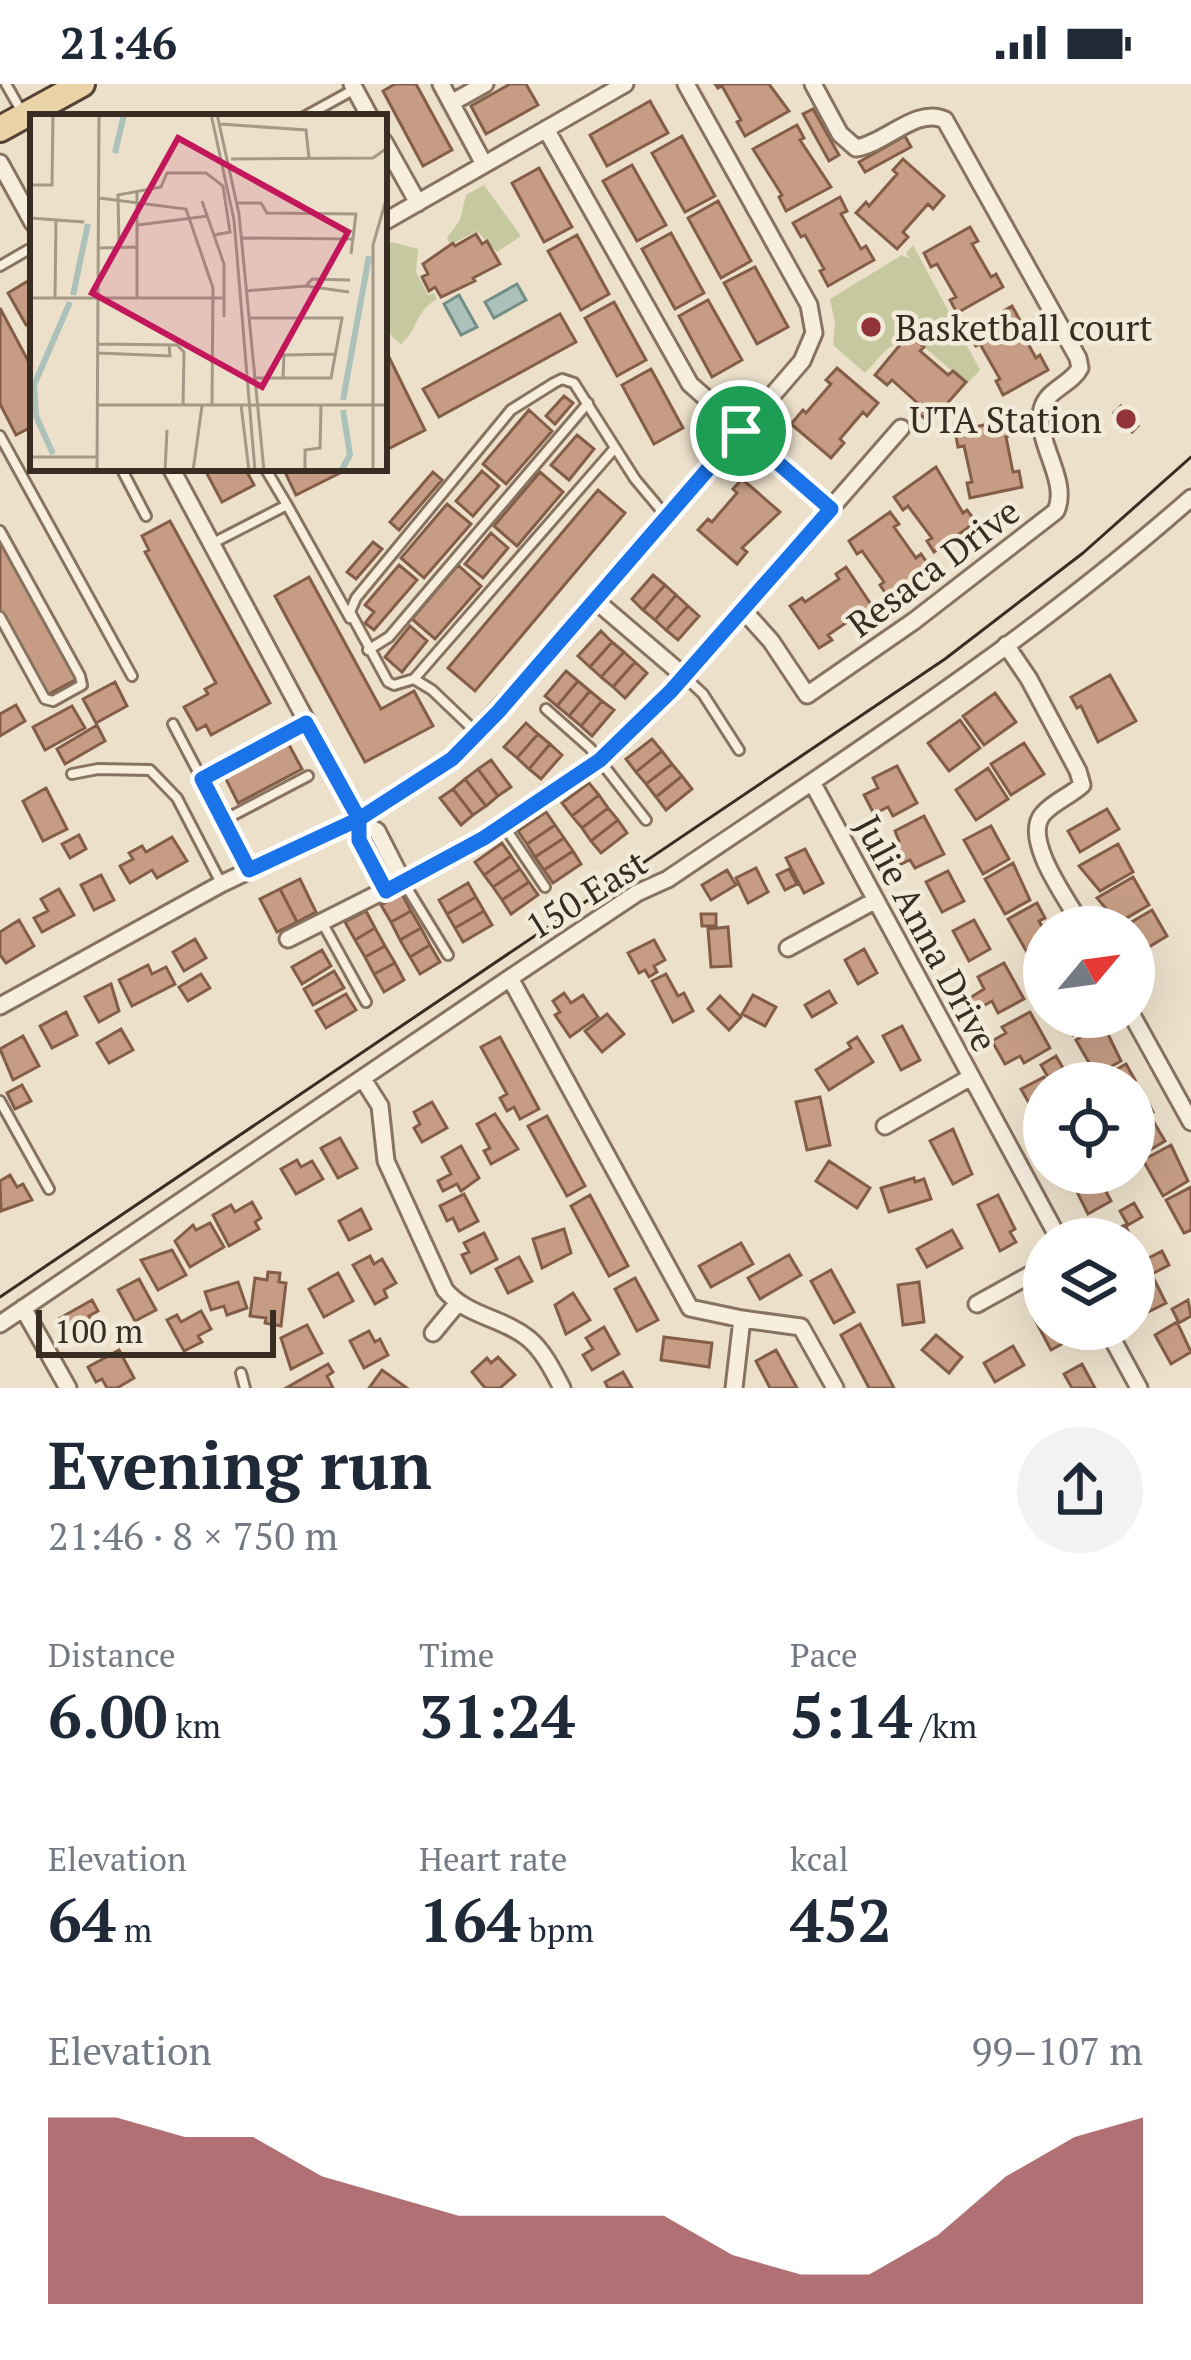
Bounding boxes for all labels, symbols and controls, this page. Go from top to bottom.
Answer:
text: 21:46 [60,12,177,72]
inset map [30,114,387,471]
place label: Basketball court [895,304,1153,351]
marker: Basketball court [858,314,884,340]
pin [690,380,792,482]
place label: UTA Station [909,396,1102,443]
icon: arrive [708,398,774,464]
marker: UTA Station [1113,406,1139,432]
street label: Resaca Drive [838,487,1028,647]
street label: Julie Anna Drive [845,807,1009,1059]
street label: 150 East [517,838,655,950]
north arrow [1023,906,1155,1038]
map controls [1023,906,1155,1350]
button: locate [1023,1062,1155,1194]
button: layers [1023,1218,1155,1350]
scale bar [36,1304,276,1357]
text: 100 m [54,1309,143,1352]
text: Evening run [48,1420,432,1508]
button: share [1017,1427,1143,1553]
text: 21:46 · 8 × 750 m [48,1509,338,1561]
text: Distance [48,1633,175,1676]
text: Time [419,1633,494,1676]
text: Pace [790,1633,858,1676]
text: 6.00 [48,1676,167,1755]
text: 31:24 [419,1676,575,1755]
text: 5:14 [790,1676,912,1755]
text: km [167,1704,221,1747]
text: /km [912,1704,977,1747]
text: Elevation [48,1837,187,1880]
text: Heart rate [419,1837,567,1880]
text: kcal [790,1837,849,1880]
text: 64 [48,1880,116,1959]
text: 164 [419,1880,521,1959]
text: 452 [790,1880,892,1959]
text: m [116,1908,152,1951]
text: bpm [521,1908,594,1951]
text: Elevation [48,2024,212,2076]
text: 99–107 m [972,2024,1143,2076]

